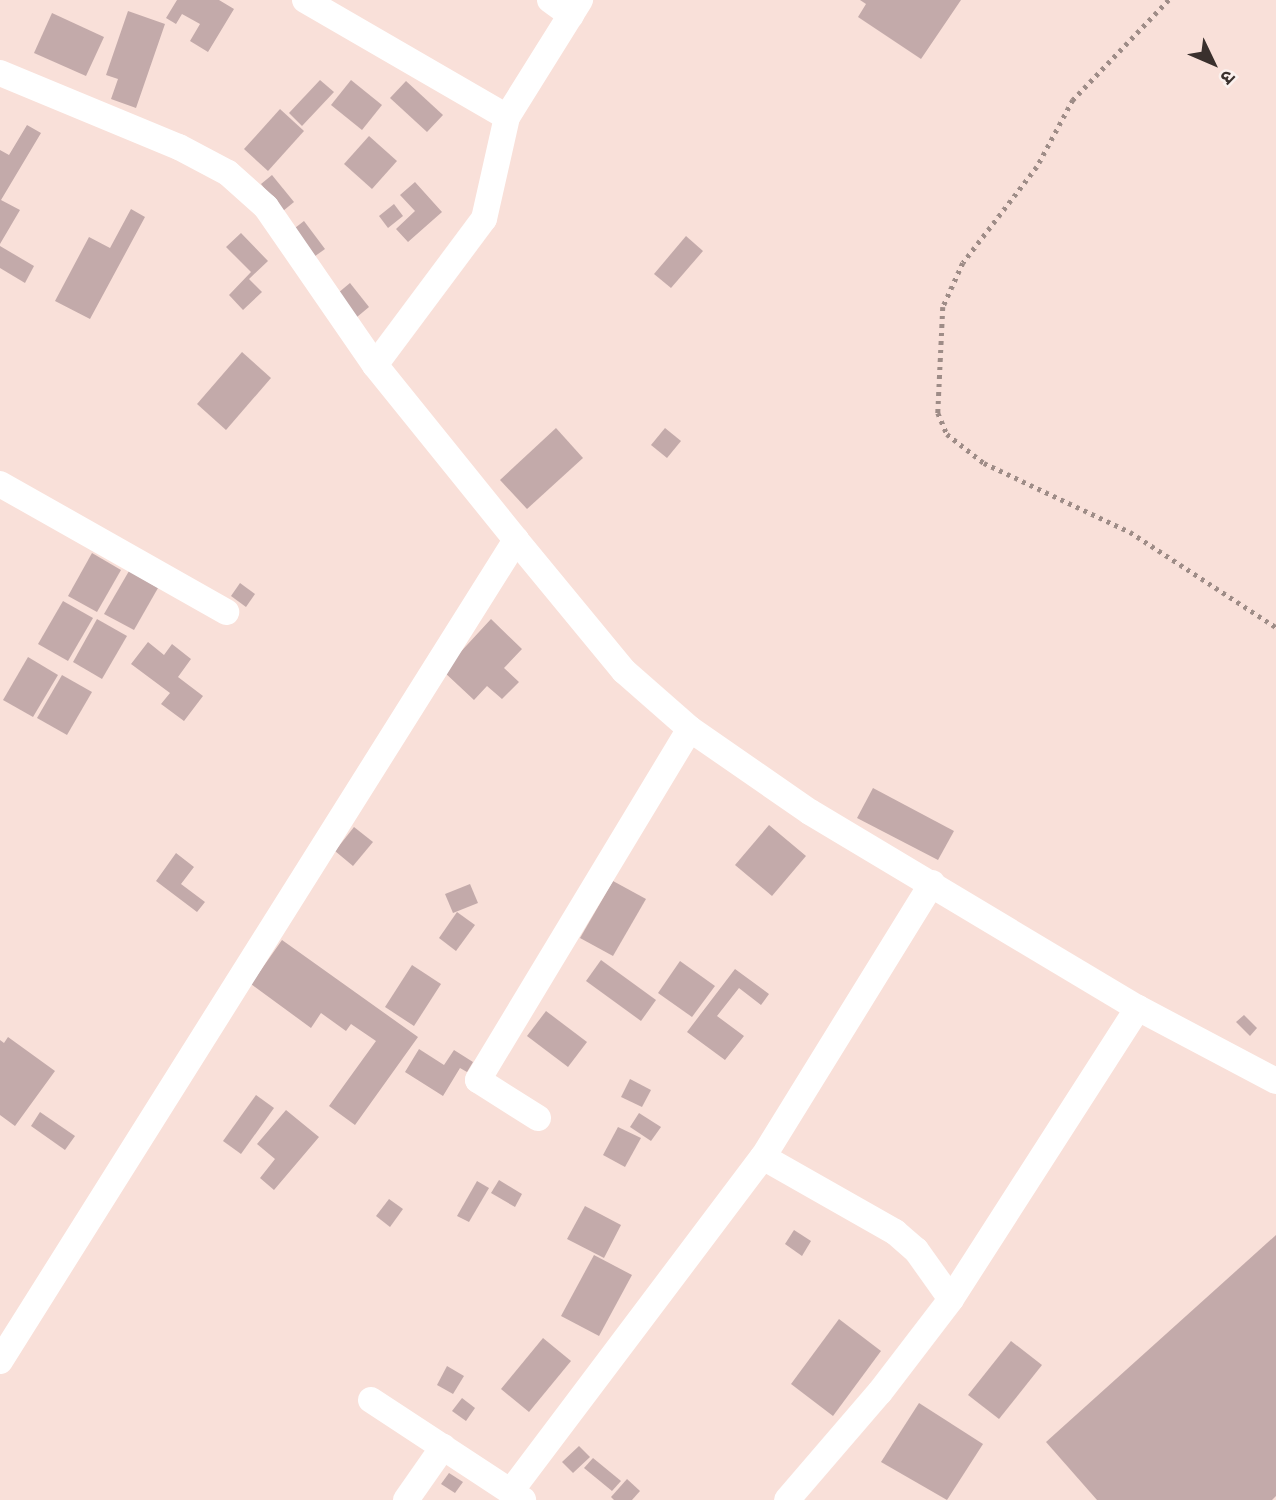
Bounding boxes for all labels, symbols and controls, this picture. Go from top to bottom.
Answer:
north arrow [1178,28,1248,98]
text: उ [1215,65,1241,91]

